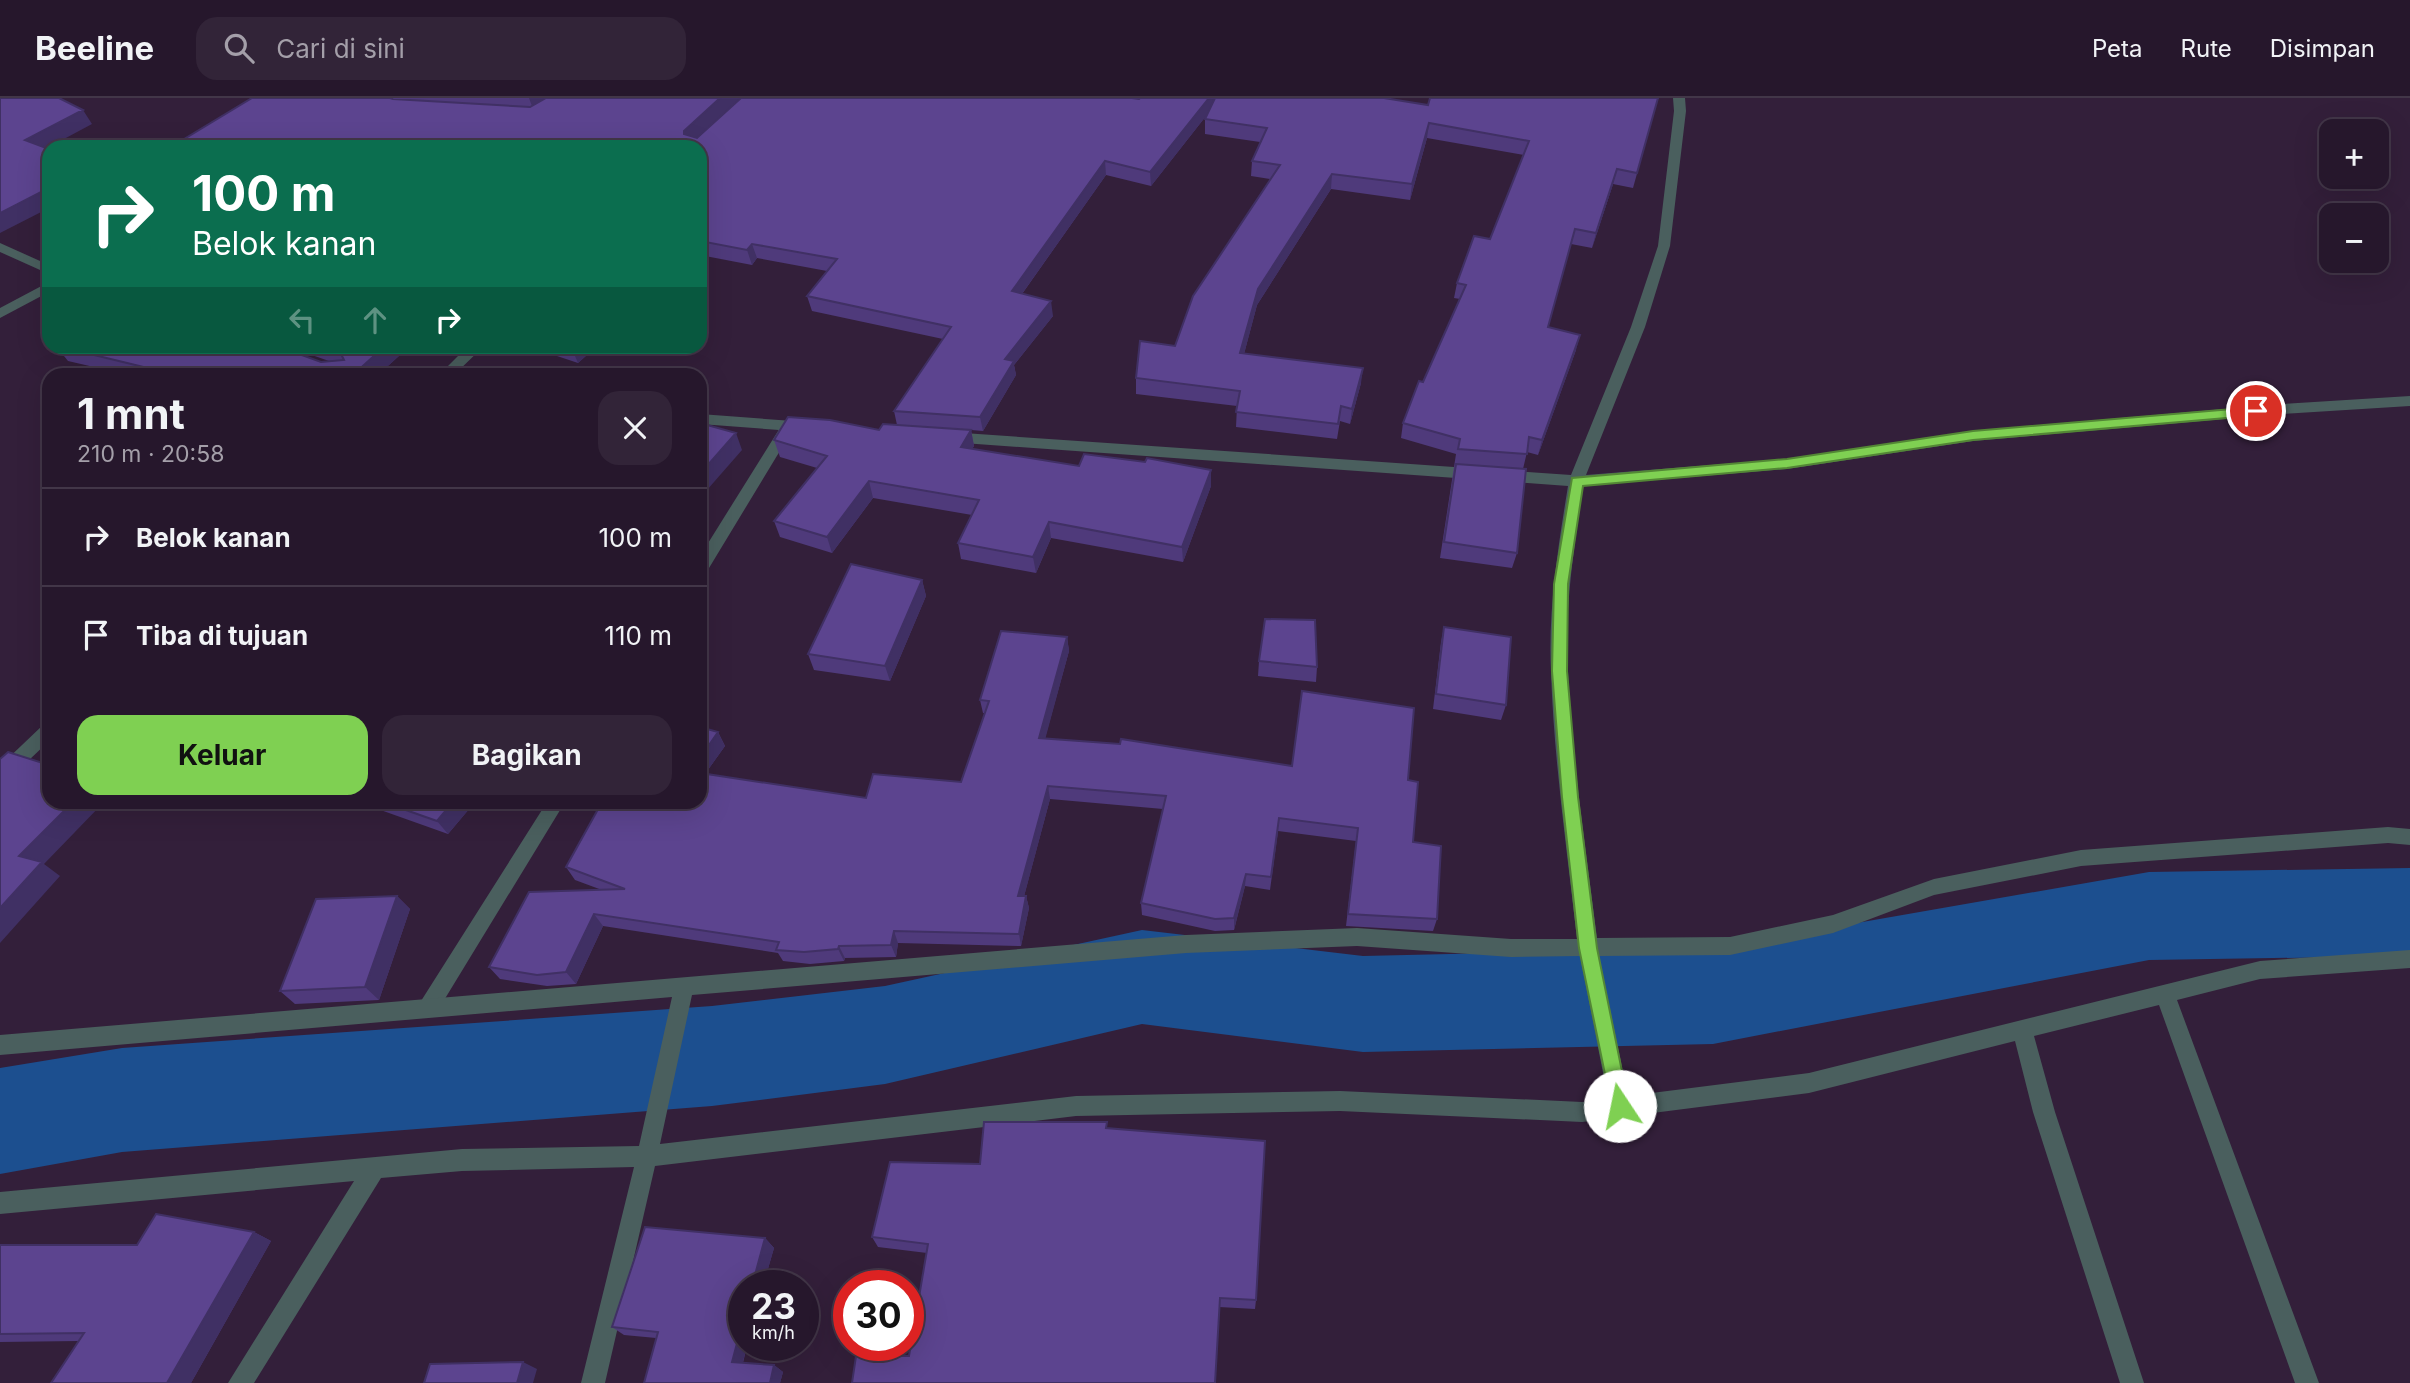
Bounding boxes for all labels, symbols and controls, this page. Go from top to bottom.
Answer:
search box [196,17,686,80]
text: Beeline [35,28,154,68]
icon: search [220,29,258,67]
text: Cari di sini [276,33,405,64]
text: Peta [2092,34,2143,63]
text: Rute [2181,34,2232,63]
text: Disimpan [2270,34,2375,63]
map controls [2319,119,2389,273]
button: + [2319,119,2389,189]
text: 100 m [192,164,336,223]
icon: right [77,168,168,259]
button: − [2319,203,2389,273]
text: Belok kanan [192,224,376,263]
icon: left [283,301,321,339]
icon: ahead [356,301,394,339]
icon: right [429,301,467,339]
pin [2226,381,2286,441]
text: 1 mnt [77,388,185,439]
button: close [598,391,672,465]
icon: arrive [2237,392,2275,430]
text: 210 m · 20:58 [77,440,224,468]
icon: right [77,518,115,556]
text: Belok kanan [136,522,291,553]
text: 100 m [599,522,672,553]
icon: arrive [77,616,115,654]
text: Tiba di tujuan [136,620,308,651]
text: 110 m [604,620,672,651]
button: Keluar [77,715,368,795]
button: Bagikan [382,715,672,795]
position arrow [1583,1069,1657,1143]
speed limit sign: 30 [833,1270,924,1361]
text: 23 [751,1285,796,1327]
text: km/h [752,1322,795,1343]

